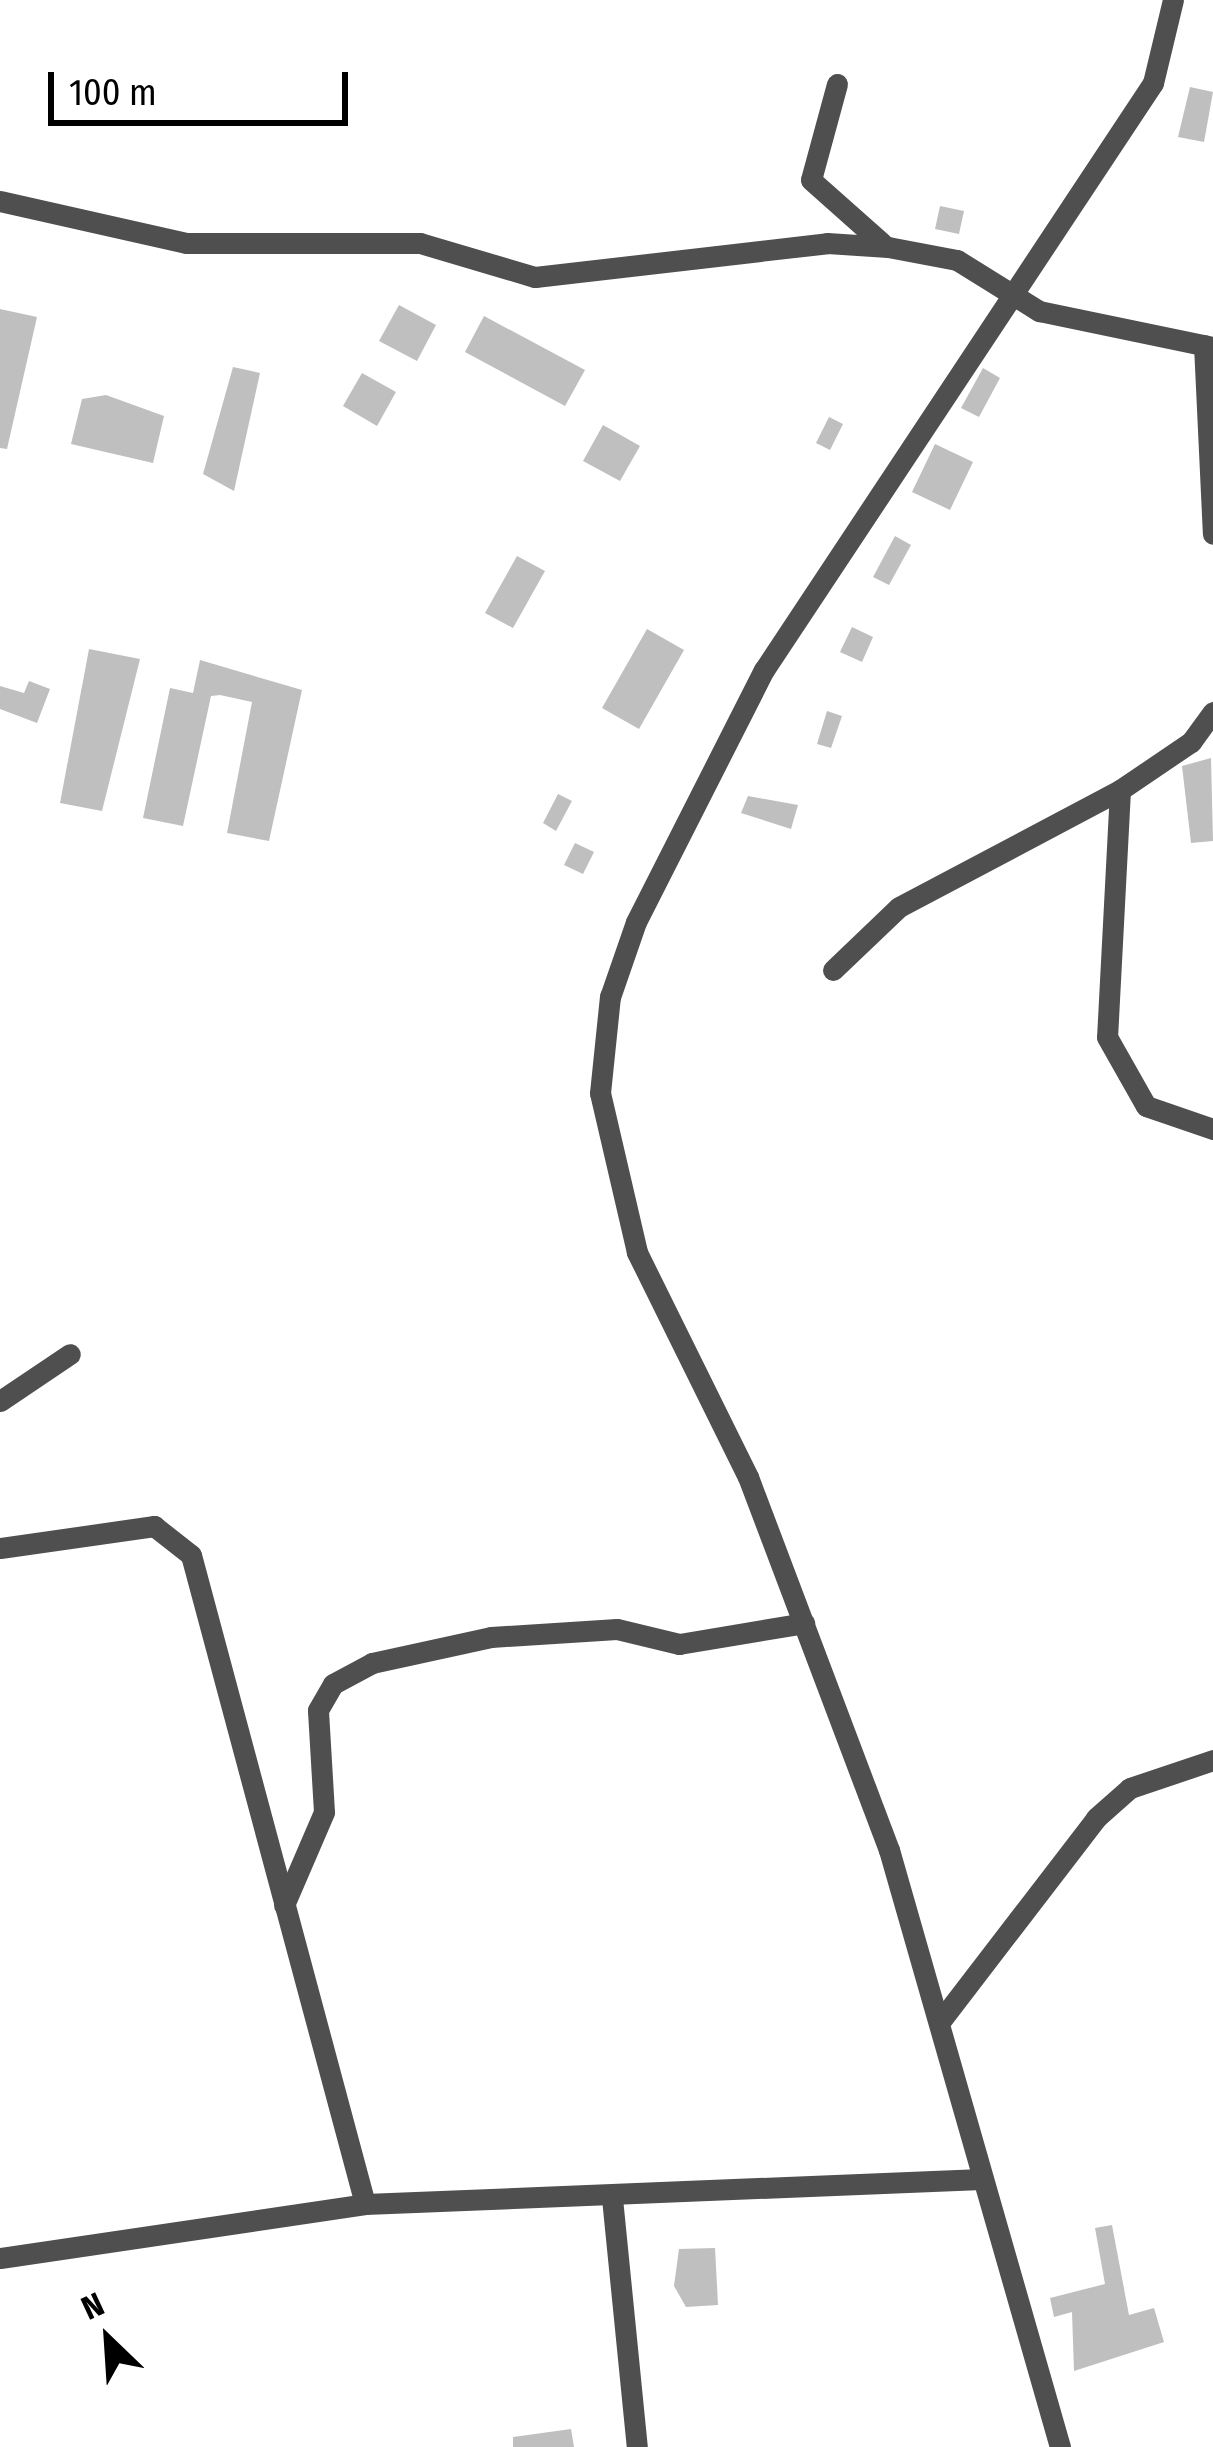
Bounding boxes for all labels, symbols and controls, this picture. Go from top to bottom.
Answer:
scale bar [54,48,354,122]
text: 100 m [69,71,157,115]
north arrow [48,2279,168,2399]
text: N [75,2284,110,2329]

